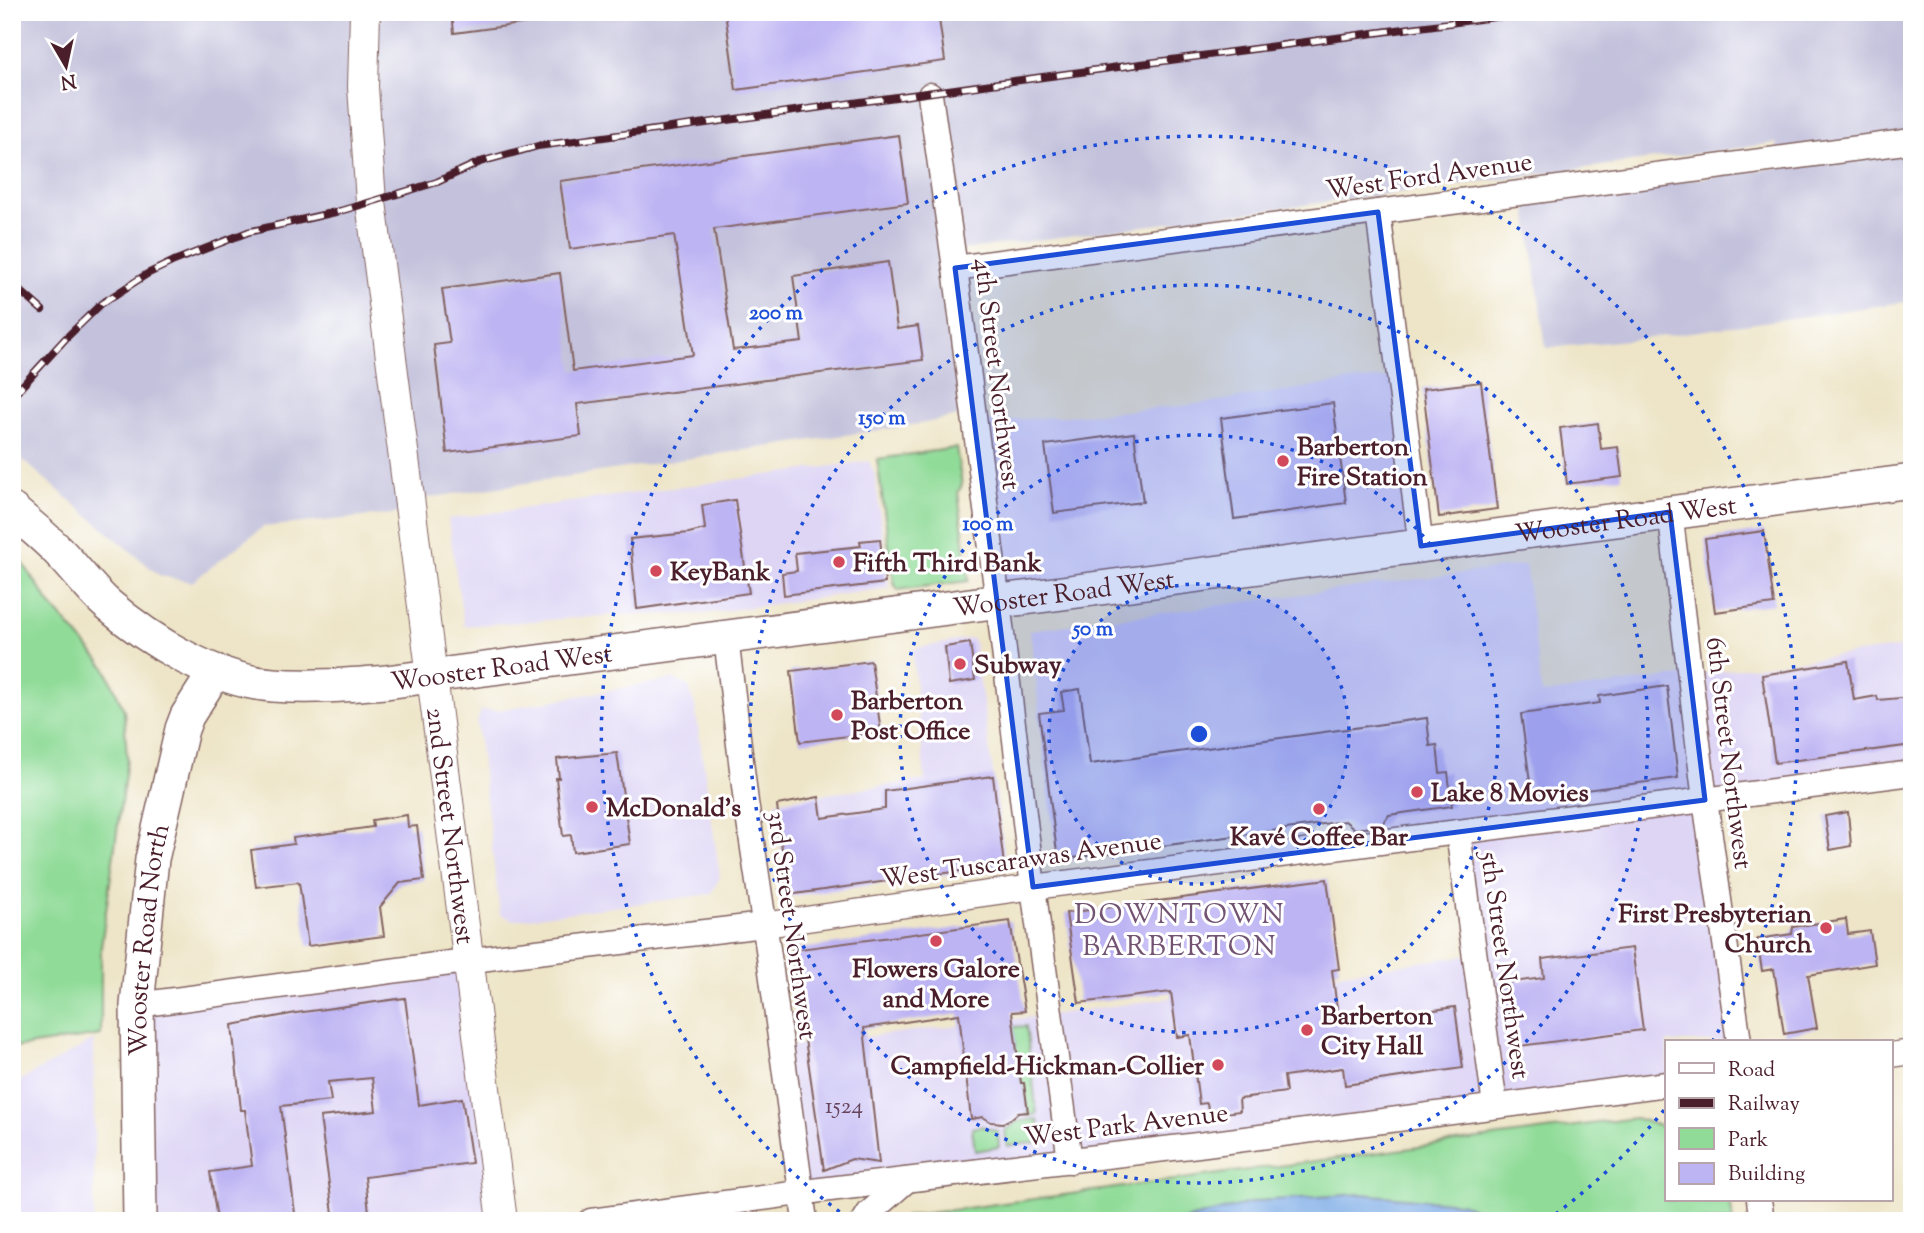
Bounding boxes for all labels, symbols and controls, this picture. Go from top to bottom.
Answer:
north arrow [32,32,102,102]
text: N [59,66,78,95]
street label: West Ford Avenue [1324,145,1535,210]
street label: 4th Street Northwest [963,256,1028,492]
text: 200 m [749,299,804,329]
text: 150 m [858,404,906,434]
place label: Barberton Fire Station [1297,430,1428,497]
marker: Barberton Fire Station [1275,453,1291,469]
street label: Wooster Road West [1513,488,1739,554]
text: 100 m [963,510,1014,540]
place label: Fifth Third Bank [853,546,1043,583]
marker: Fifth Third Bank [831,554,847,570]
place label: KeyBank [670,555,771,592]
street label: Wooster Road West [951,562,1177,628]
marker: KeyBank [648,563,664,579]
text: 50 m [1071,615,1114,645]
street label: 6th Street Northwest [1695,635,1760,871]
street label: Wooster Road West [389,636,615,702]
place label: Subway [974,648,1062,685]
marker: Subway [952,656,968,672]
place label: Barberton Post Office [851,684,970,751]
street label: 2nd Street Northwest [415,705,482,947]
marker: Barberton Post Office [829,707,845,723]
centre of rings [1187,722,1211,746]
place label: Lake 8 Movies [1431,776,1589,813]
marker: Lake 8 Movies [1409,784,1425,800]
place label: McDonald's [606,791,741,828]
marker: McDonald's [584,799,600,815]
marker: Kavé Coffee Bar [1311,801,1327,817]
street label: 3rd Street Northwest [756,808,825,1042]
street label: Wooster Road North [121,820,181,1056]
place label: Kavé Coffee Bar [1230,820,1408,857]
street label: West Tuscarawas Avenue [879,823,1164,899]
street label: 5th Street Northwest [1469,847,1538,1082]
district label: DOWNTOWN BARBERTON [1074,896,1286,968]
place label: First Presbyterian Church [1618,897,1813,964]
marker: First Presbyterian Church [1818,920,1834,936]
marker: Flowers Galore and More [928,933,944,949]
place label: Flowers Galore and More [852,952,1020,1019]
place label: Barberton City Hall [1321,999,1434,1066]
marker: Barberton City Hall [1299,1022,1315,1038]
legend [1665,1040,1892,1202]
place label: Campfield-Hickman-Collier [890,1049,1204,1086]
text: Road [1728,1056,1775,1086]
marker: Campfield-Hickman-Collier [1210,1057,1226,1073]
text: Railway [1728,1090,1800,1120]
house number: 1524 [825,1091,863,1124]
street label: West Park Avenue [1022,1096,1230,1157]
text: Park [1728,1126,1769,1156]
text: Building [1728,1160,1805,1190]

